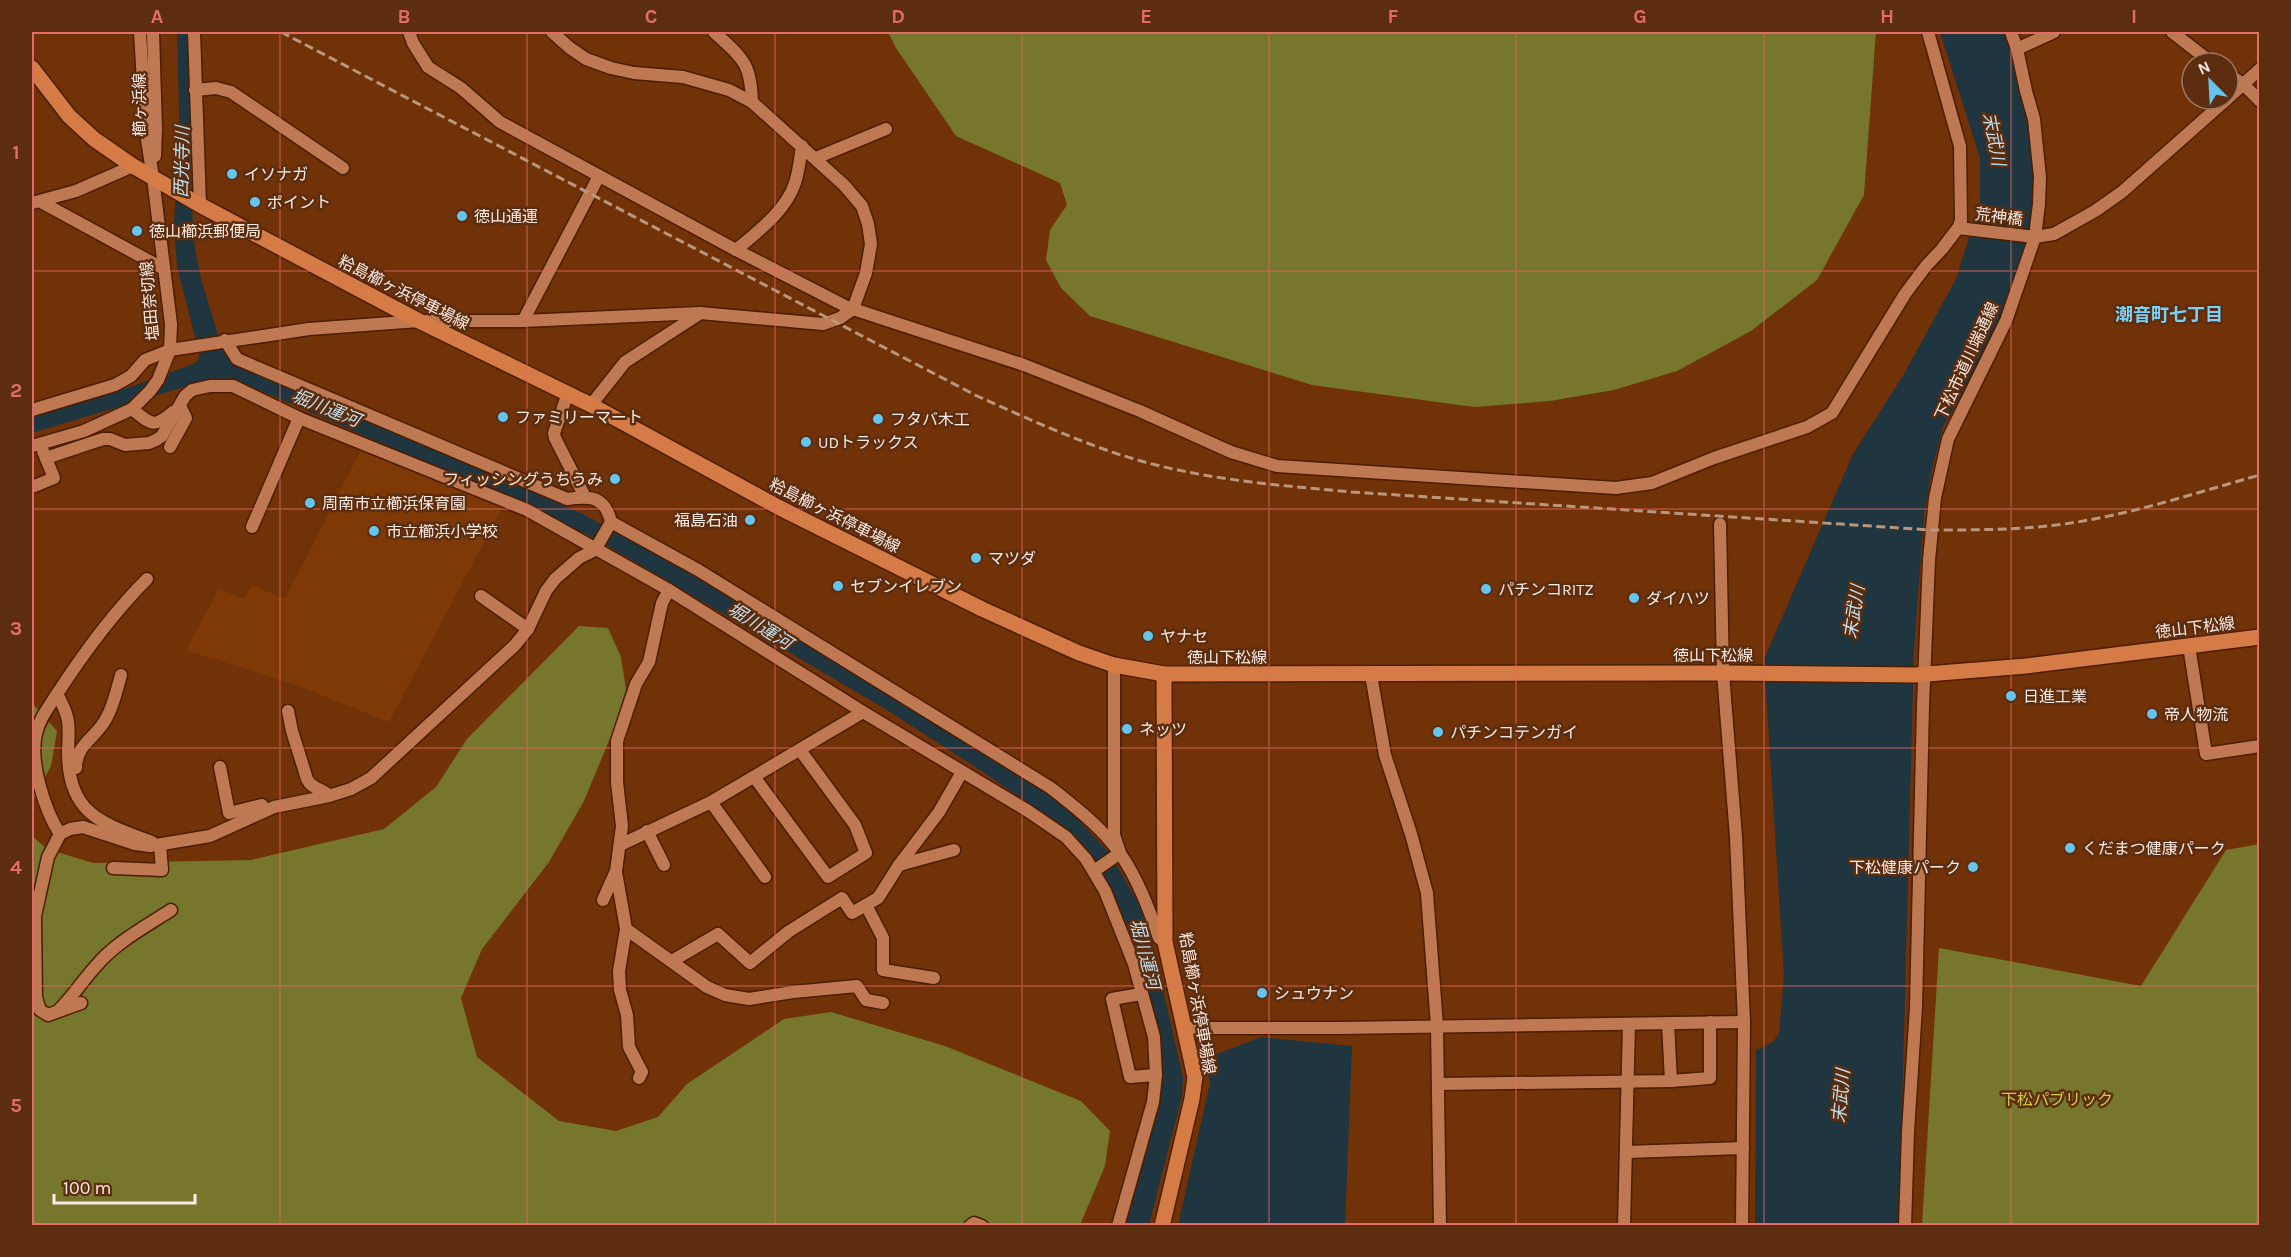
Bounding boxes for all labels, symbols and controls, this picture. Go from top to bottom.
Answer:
text: A [151,5,164,28]
text: B [398,5,410,28]
text: C [645,5,657,28]
text: D [891,5,905,28]
text: E [1140,5,1152,28]
text: F [1388,5,1399,28]
text: G [1633,5,1647,28]
text: H [1880,5,1894,28]
text: I [2131,5,2137,28]
north arrow [2180,51,2240,111]
text: N [2195,57,2213,79]
street label: 櫛ヶ浜線 [130,73,149,137]
water label: 末武川 [1978,110,2010,170]
water label: 西光寺川 [170,124,194,198]
text: 1 [12,141,20,164]
place label: イソナガ [244,165,308,184]
marker: イソナガ [225,167,239,181]
place label: ポイント [267,193,331,212]
marker: ポイント [248,195,262,209]
street label: 荒神橋 [1974,204,2024,229]
place label: 徳山通運 [474,207,538,226]
marker: 徳山通運 [455,209,469,223]
place label: 徳山櫛浜郵便局 [149,222,261,241]
marker: 徳山櫛浜郵便局 [130,224,144,238]
street label: 粭島櫛ヶ浜停車場線 [335,251,472,334]
street label: 塩田奈切線 [137,260,162,342]
street label: 下松市道川端通線 [1931,299,2002,423]
district label: 潮音町七丁目 [2115,304,2223,326]
text: 2 [10,379,22,402]
water label: 堀川運河 [289,384,366,433]
place label: ファミリーマート [515,408,643,427]
marker: ファミリーマート [496,410,510,424]
place label: フタバ木工 [890,410,970,429]
marker: フタバ木工 [871,412,885,426]
place label: UDトラックス [818,433,919,452]
marker: UDトラックス [799,435,813,449]
place label: フィッシングうちうみ [443,470,603,489]
marker: フィッシングうちうみ [608,472,622,486]
street label: 粭島櫛ヶ浜停車場線 [766,474,903,557]
place label: 周南市立櫛浜保育園 [322,494,466,513]
marker: 周南市立櫛浜保育園 [303,496,317,510]
place label: 福島石油 [674,511,738,530]
marker: 福島石油 [743,513,757,527]
place label: 市立櫛浜小学校 [386,522,498,541]
marker: 市立櫛浜小学校 [367,524,381,538]
place label: マツダ [988,549,1036,568]
marker: マツダ [969,551,983,565]
place label: セブンイレブン [850,577,962,596]
marker: セブンイレブン [831,579,845,593]
place label: パチンコRITZ [1498,580,1594,599]
marker: パチンコRITZ [1479,582,1493,596]
water label: 末武川 [1839,582,1869,640]
place label: ダイハツ [1646,589,1710,608]
marker: ダイハツ [1627,591,1641,605]
water label: 堀川運河 [724,598,799,656]
street label: 徳山下松線 [2154,613,2236,642]
text: 3 [10,617,22,640]
place label: ヤナセ [1160,627,1208,646]
marker: ヤナセ [1141,629,1155,643]
street label: 徳山下松線 [1673,646,1753,665]
street label: 徳山下松線 [1187,648,1267,667]
place label: 日進工業 [2023,687,2087,706]
marker: 日進工業 [2004,689,2018,703]
place label: 帝人物流 [2164,705,2228,724]
marker: 帝人物流 [2145,707,2159,721]
place label: ネッツ [1139,720,1187,739]
marker: ネッツ [1120,722,1134,736]
place label: パチンコテンガイ [1450,723,1578,742]
marker: パチンコテンガイ [1431,725,1445,739]
place label: くだまつ健康パーク [2082,839,2226,858]
marker: くだまつ健康パーク [2063,841,2077,855]
text: 4 [10,856,22,879]
place label: 下松健康パーク [1849,858,1961,877]
marker: 下松健康パーク [1966,860,1980,874]
water label: 堀川運河 [1125,916,1166,995]
street label: 粭島櫛ヶ浜停車場線 [1176,931,1219,1076]
place label: シュウナン [1274,984,1354,1003]
marker: シュウナン [1255,986,1269,1000]
water label: 末武川 [1828,1066,1854,1124]
park label: 下松パブリック [2001,1090,2113,1109]
text: 5 [10,1094,22,1117]
scale bar [54,1167,195,1205]
text: 100 m [63,1177,111,1199]

